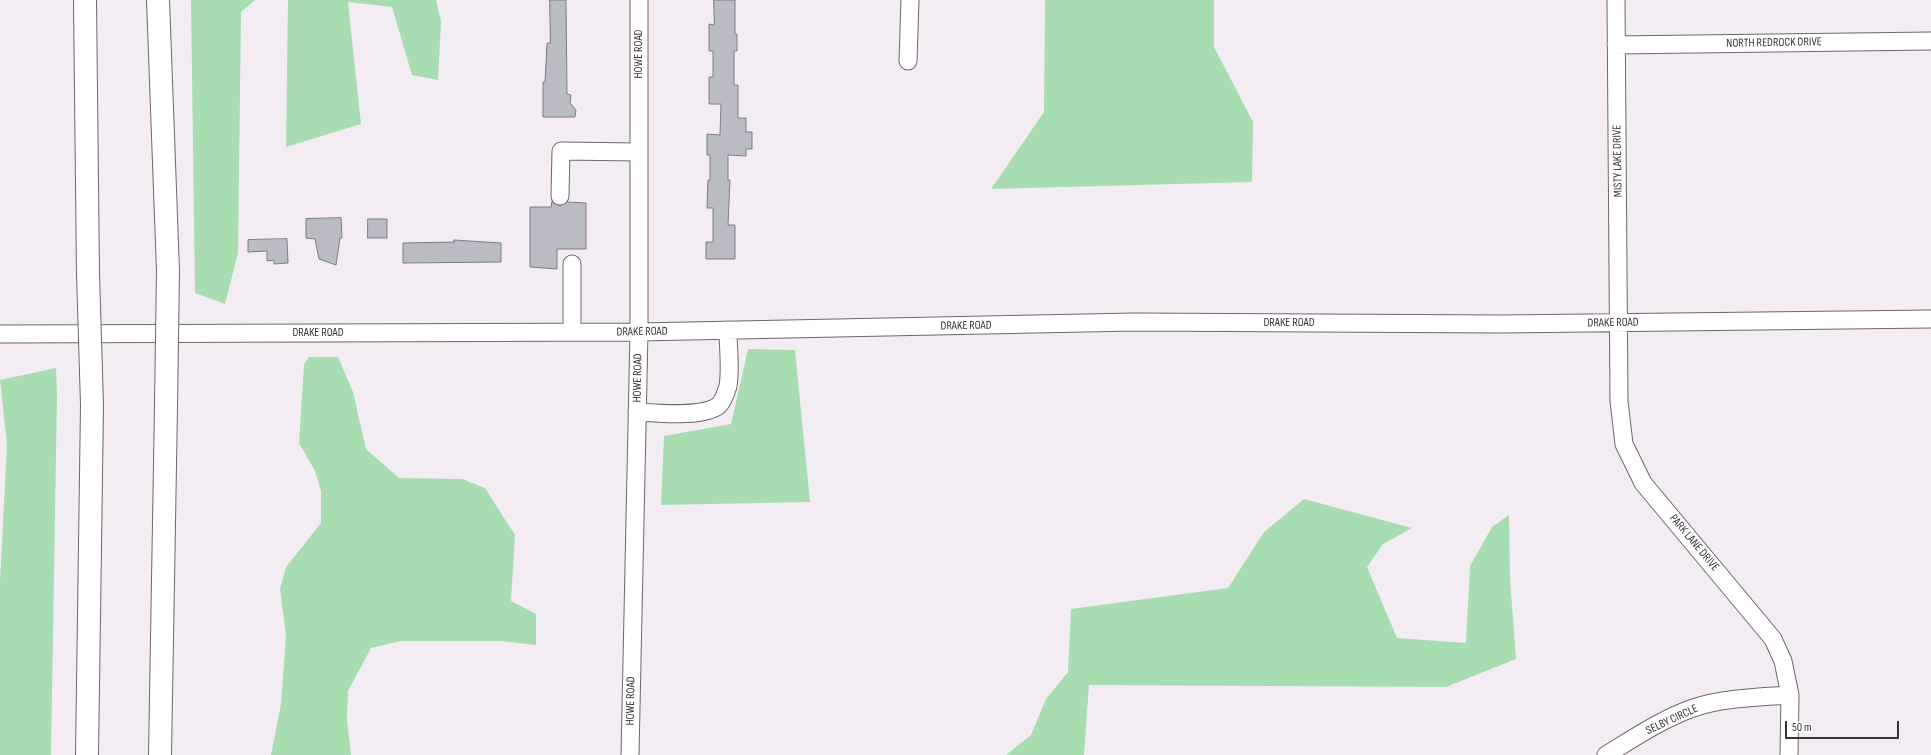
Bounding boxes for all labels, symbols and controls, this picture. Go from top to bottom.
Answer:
street label: HOWE ROAD [632,30,646,78]
street label: NORTH REDROCK DRIVE [1726,35,1822,51]
street label: MISTY LAKE DRIVE [1610,125,1626,197]
street label: DRAKE ROAD [1587,315,1639,331]
street label: DRAKE ROAD [1263,316,1315,330]
street label: DRAKE ROAD [940,318,992,334]
street label: DRAKE ROAD [616,324,668,340]
street label: DRAKE ROAD [292,326,344,340]
street label: HOWE ROAD [630,353,646,403]
street label: PARK LANE DRIVE [1666,512,1722,574]
street label: HOWE ROAD [623,676,639,726]
street label: SELBY CIRCLE [1644,702,1700,738]
scale bar [1787,713,1901,739]
text: 50 m [1792,720,1812,735]

